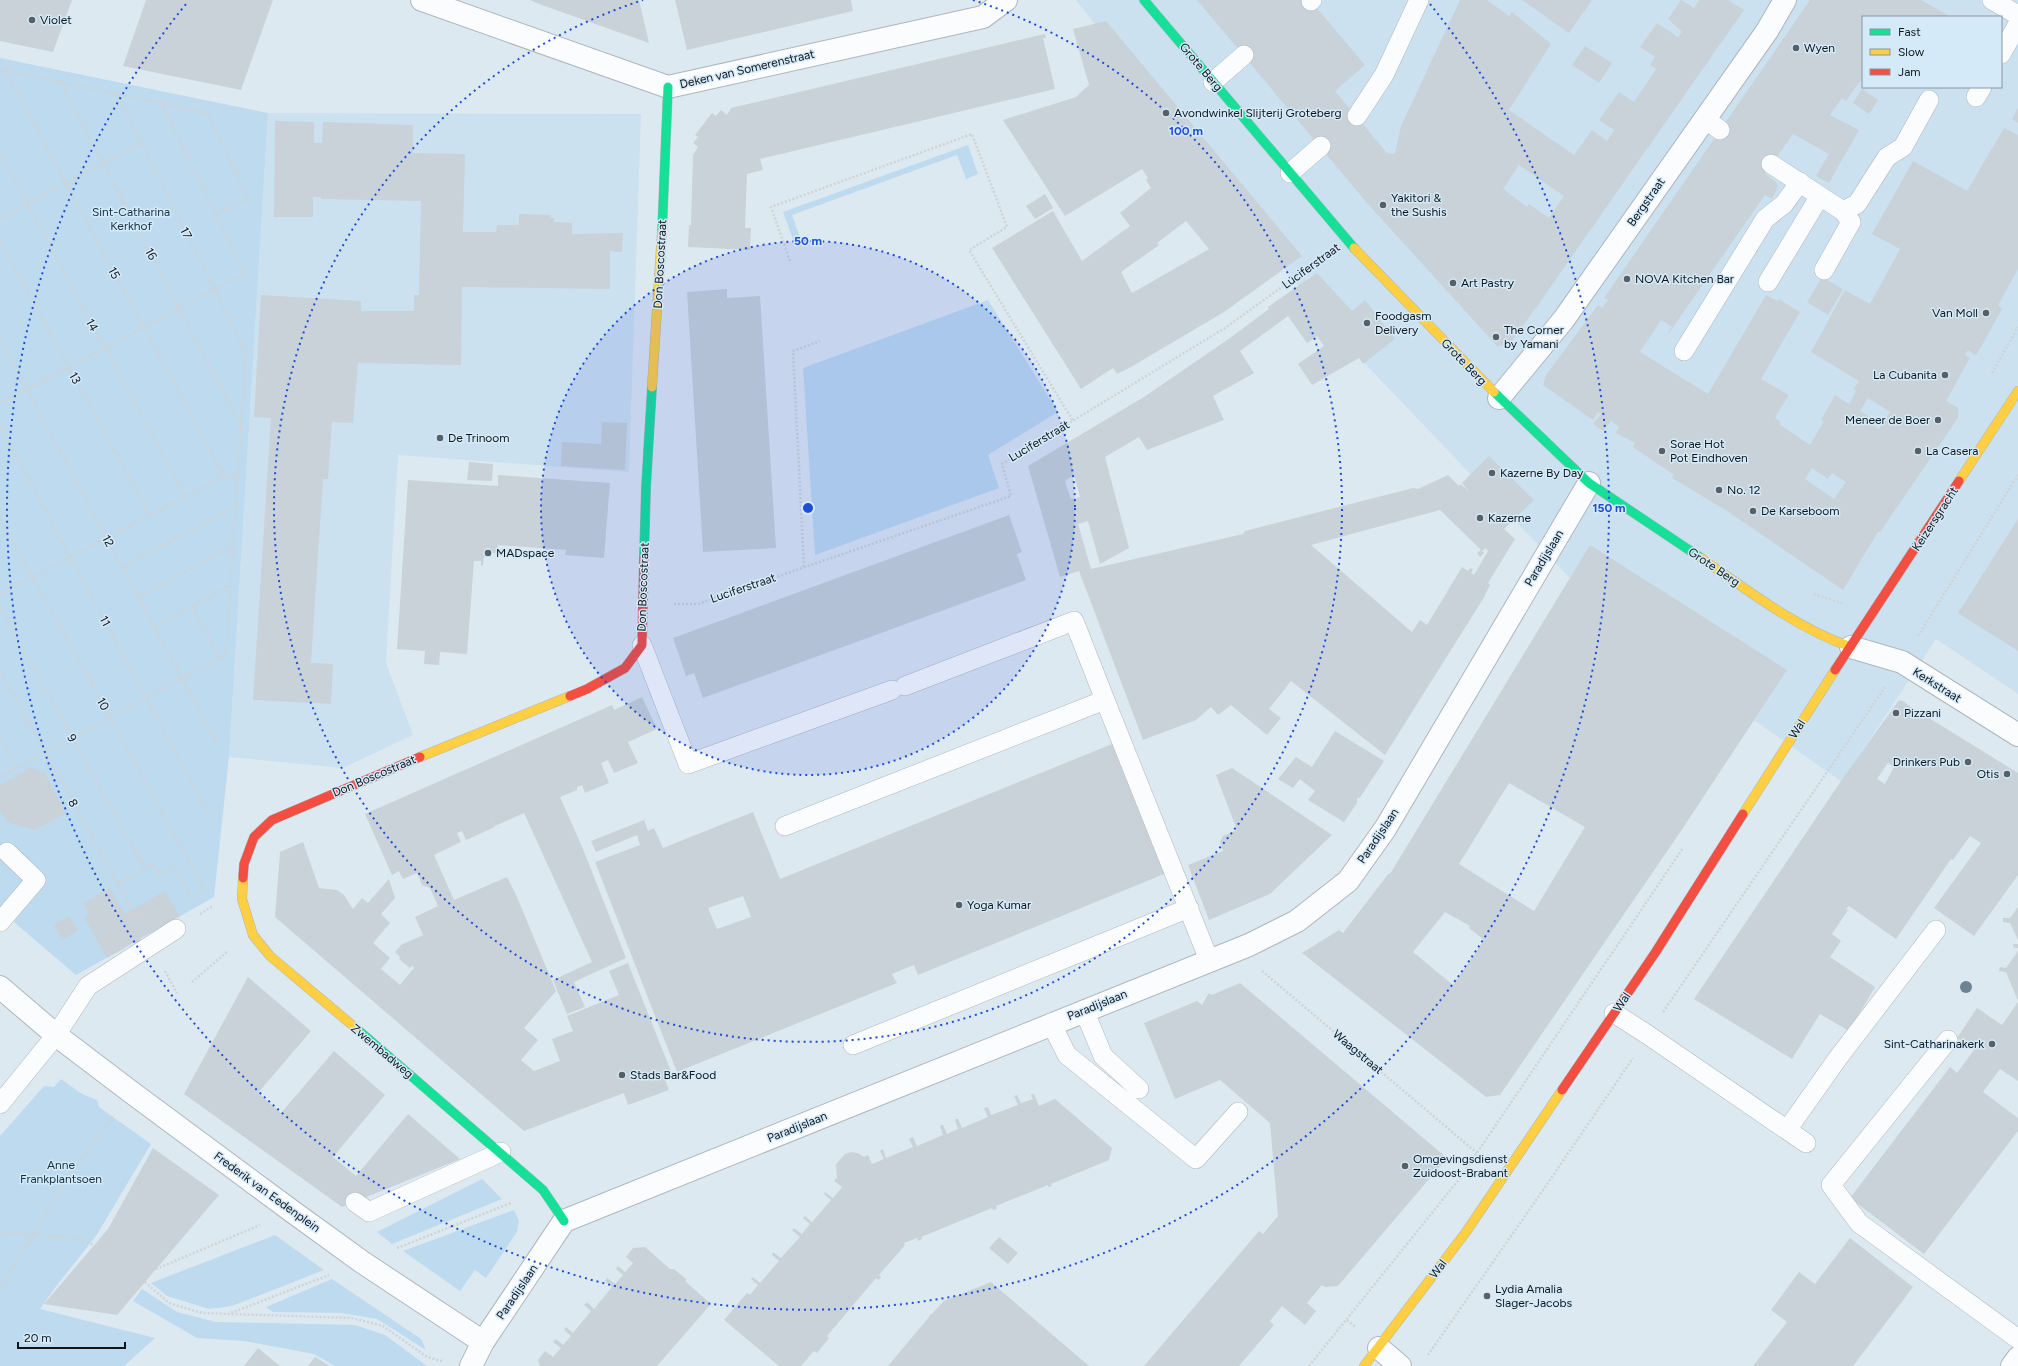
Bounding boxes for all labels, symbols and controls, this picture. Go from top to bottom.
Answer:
place label: Violet [40,13,72,27]
marker: Violet [27,15,37,25]
legend [1862,16,2002,88]
text: Fast [1898,25,1921,39]
street label: Grote Berg [1177,40,1225,94]
place label: Wyen [1804,41,1835,55]
marker: Wyen [1791,43,1801,53]
text: Slow [1898,45,1925,59]
street label: Deken van Somerenstraat [678,47,816,91]
text: Jam [1898,65,1921,79]
place label: Avondwinkel Slijterij Groteberg [1174,106,1342,120]
marker: Avondwinkel Slijterij Groteberg [1161,108,1171,118]
text: 100 m [1169,124,1203,138]
street label: Bergstraat [1624,175,1668,229]
place label: Yakitori & the Sushis [1391,191,1447,219]
marker: Yakitori & the Sushis [1378,200,1388,210]
park label: Sint-Catharina Kerkhof [92,205,170,233]
street label: Don Boscostraat [651,219,669,309]
street label: 17 [177,225,195,242]
text: 50 m [794,234,822,248]
street label: Luciferstraat [1279,240,1343,292]
street label: 16 [142,246,160,263]
street label: 15 [105,264,123,282]
place label: NOVA Kitchen Bar [1635,272,1734,286]
marker: NOVA Kitchen Bar [1622,274,1632,284]
place label: Art Pastry [1461,276,1515,290]
marker: Art Pastry [1448,278,1458,288]
place label: Van Moll [1932,306,1978,320]
marker: Van Moll [1981,308,1991,318]
place label: Foodgasm Delivery [1375,309,1431,337]
street label: 14 [83,316,101,334]
marker: Foodgasm Delivery [1362,318,1372,328]
place label: The Corner by Yamani [1504,323,1564,351]
marker: The Corner by Yamani [1491,332,1501,342]
street label: Grote Berg [1438,336,1490,388]
place label: La Cubanita [1873,368,1937,382]
street label: 13 [66,370,84,386]
marker: La Cubanita [1940,370,1950,380]
place label: Meneer de Boer [1845,413,1930,427]
marker: Meneer de Boer [1933,415,1943,425]
street label: Luciferstraat [1006,417,1072,465]
place label: De Trinoom [448,431,510,445]
marker: De Trinoom [435,433,445,443]
place label: Sorae Hot Pot Eindhoven [1670,437,1748,465]
place label: La Casera [1926,444,1978,458]
marker: Sorae Hot Pot Eindhoven [1657,446,1667,456]
marker: La Casera [1913,446,1923,456]
place label: Kazerne By Day [1500,466,1584,480]
marker: Kazerne By Day [1487,468,1497,478]
place label: No. 12 [1727,483,1760,497]
street label: Keizersgracht [1909,484,1961,554]
marker: No. 12 [1714,485,1724,495]
centre of rings [801,501,815,515]
text: 150 m [1592,501,1626,515]
place label: De Karseboom [1761,504,1839,518]
marker: De Karseboom [1748,506,1758,516]
place label: Kazerne [1488,511,1532,525]
marker: Kazerne [1475,513,1485,523]
street label: Paradijslaan [1522,527,1566,589]
street label: 12 [99,533,117,549]
street label: Don Boscostraat [634,542,652,632]
street label: Grote Berg [1686,545,1742,589]
place label: MADspace [496,546,555,560]
marker: MADspace [483,548,493,558]
street label: Luciferstraat [708,570,778,606]
street label: 11 [96,613,114,629]
street label: Kerkstraat [1910,665,1964,706]
street label: 10 [94,695,112,713]
place label: Pizzani [1904,706,1941,720]
marker: Pizzani [1891,708,1901,718]
street label: Wal [1786,717,1808,741]
street label: 9 [64,732,80,745]
street label: Don Boscostraat [330,752,418,800]
place label: Drinkers Pub [1893,755,1960,769]
marker: Drinkers Pub [1963,757,1973,767]
place label: Otis [1977,767,1999,781]
marker: Otis [2002,769,2012,779]
street label: 8 [65,796,81,810]
street label: Paradijslaan [1354,806,1402,866]
place label: Yoga Kumar [967,898,1031,912]
marker: Yoga Kumar [954,900,964,910]
street label: Paradijslaan [1065,987,1129,1023]
street label: Wal [1611,990,1633,1014]
street label: Zwembadweg [348,1021,416,1081]
street label: Waagstraat [1330,1027,1386,1077]
place label: Sint-Catharinakerk [1884,1037,1984,1051]
marker: Sint-Catharinakerk [1987,1039,1997,1049]
place label: Stads Bar&Food [630,1068,716,1082]
marker: Stads Bar&Food [617,1070,627,1080]
street label: Paradijslaan [765,1109,829,1145]
street label: Frederik van Eedenplein [211,1149,323,1235]
place label: Omgevingsdienst Zuidoost-Brabant [1413,1152,1509,1180]
park label: Anne Frankplantsoen [20,1158,102,1186]
marker: Omgevingsdienst Zuidoost-Brabant [1400,1161,1410,1171]
street label: Wal [1426,1257,1450,1281]
street label: Paradijslaan [493,1262,541,1322]
place label: Lydia Amalia Slager-Jacobs [1495,1282,1573,1310]
marker: Lydia Amalia Slager-Jacobs [1482,1291,1492,1301]
scale bar [18,1324,125,1350]
text: 20 m [24,1331,52,1345]

